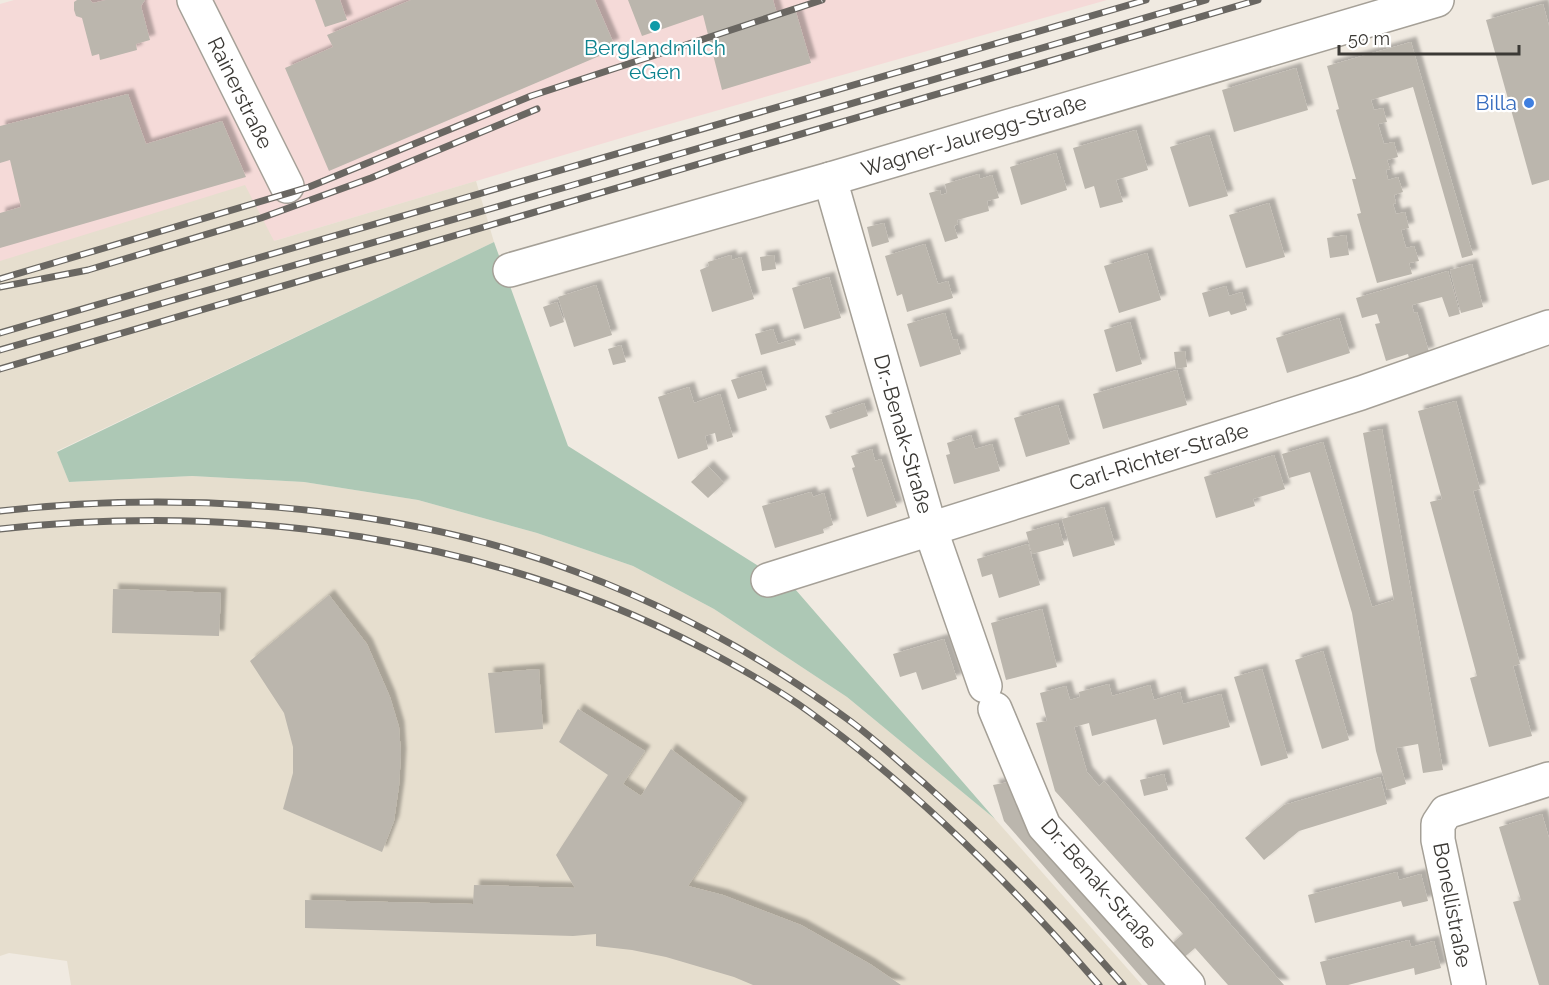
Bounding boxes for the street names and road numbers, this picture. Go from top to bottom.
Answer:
street label: Rainerstraße [203,33,278,153]
street label: Wagner-Jauregg-Straße [858,89,1090,182]
street label: Dr.-Benak-Straße [869,351,938,516]
street label: Carl-Richter-Straße [1066,417,1252,496]
street label: Dr.-Benak-Straße [1036,813,1163,954]
street label: Bonellistraße [1428,840,1477,970]

